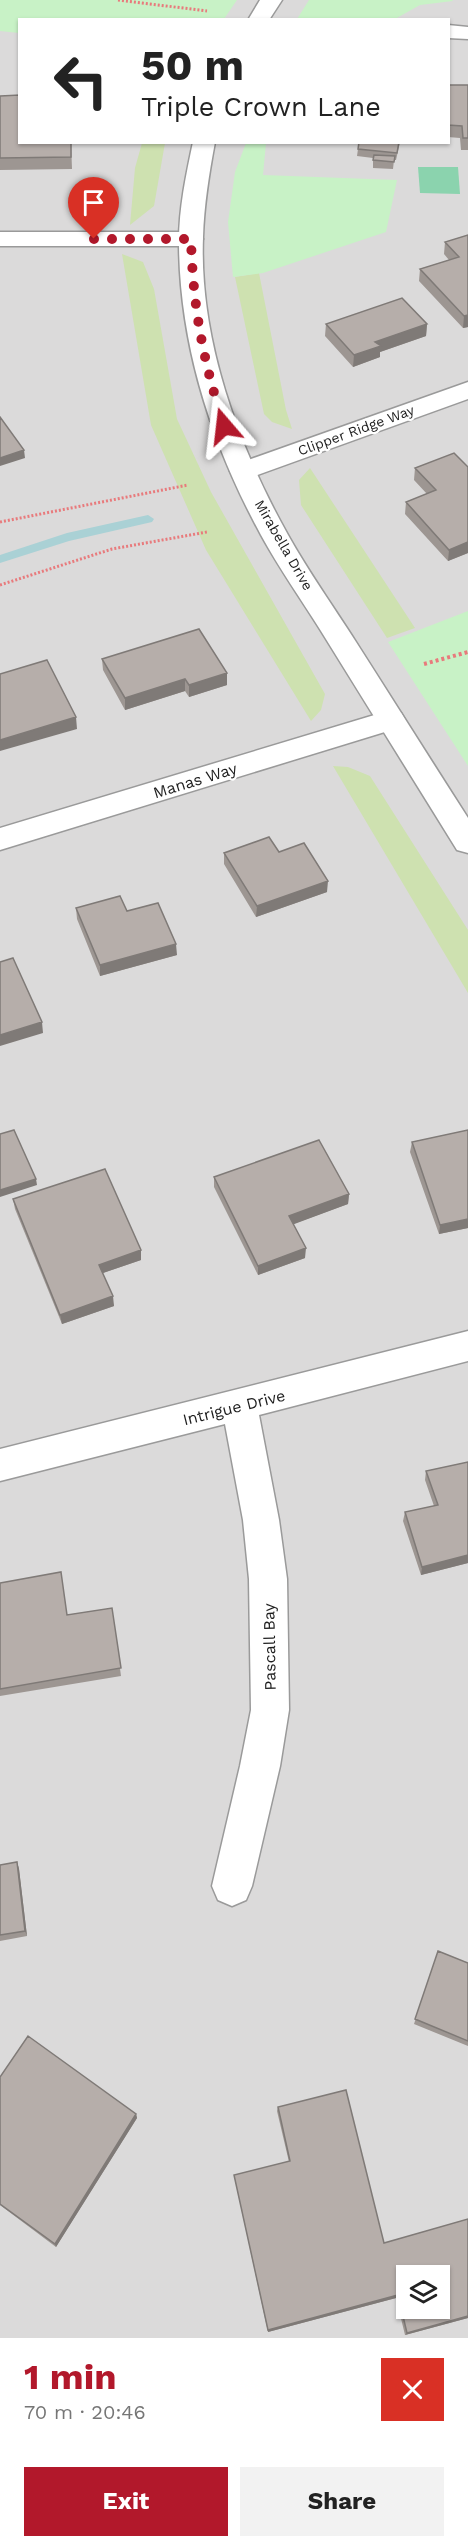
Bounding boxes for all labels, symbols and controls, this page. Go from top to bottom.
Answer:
text: 50 m [141,41,244,90]
icon: left [42,42,120,120]
text: Triple Crown Lane [141,91,381,123]
pin [68,177,119,239]
icon: arrive [77,186,110,219]
position arrow [192,394,256,458]
street label: Clipper Ridge Way [296,401,417,459]
street label: Mirabella Drive [252,497,316,593]
street label: Manas Way [151,759,240,802]
street label: Intrigue Drive [181,1386,287,1429]
street label: Pascall Bay [259,1602,280,1691]
map controls [396,2265,450,2319]
button: layers [396,2265,450,2319]
text: 1 min [24,2356,116,2398]
button: close [381,2358,444,2421]
text: 70 m · 20:46 [24,2400,146,2424]
button: Exit [24,2467,228,2536]
button: Share [240,2467,444,2536]

